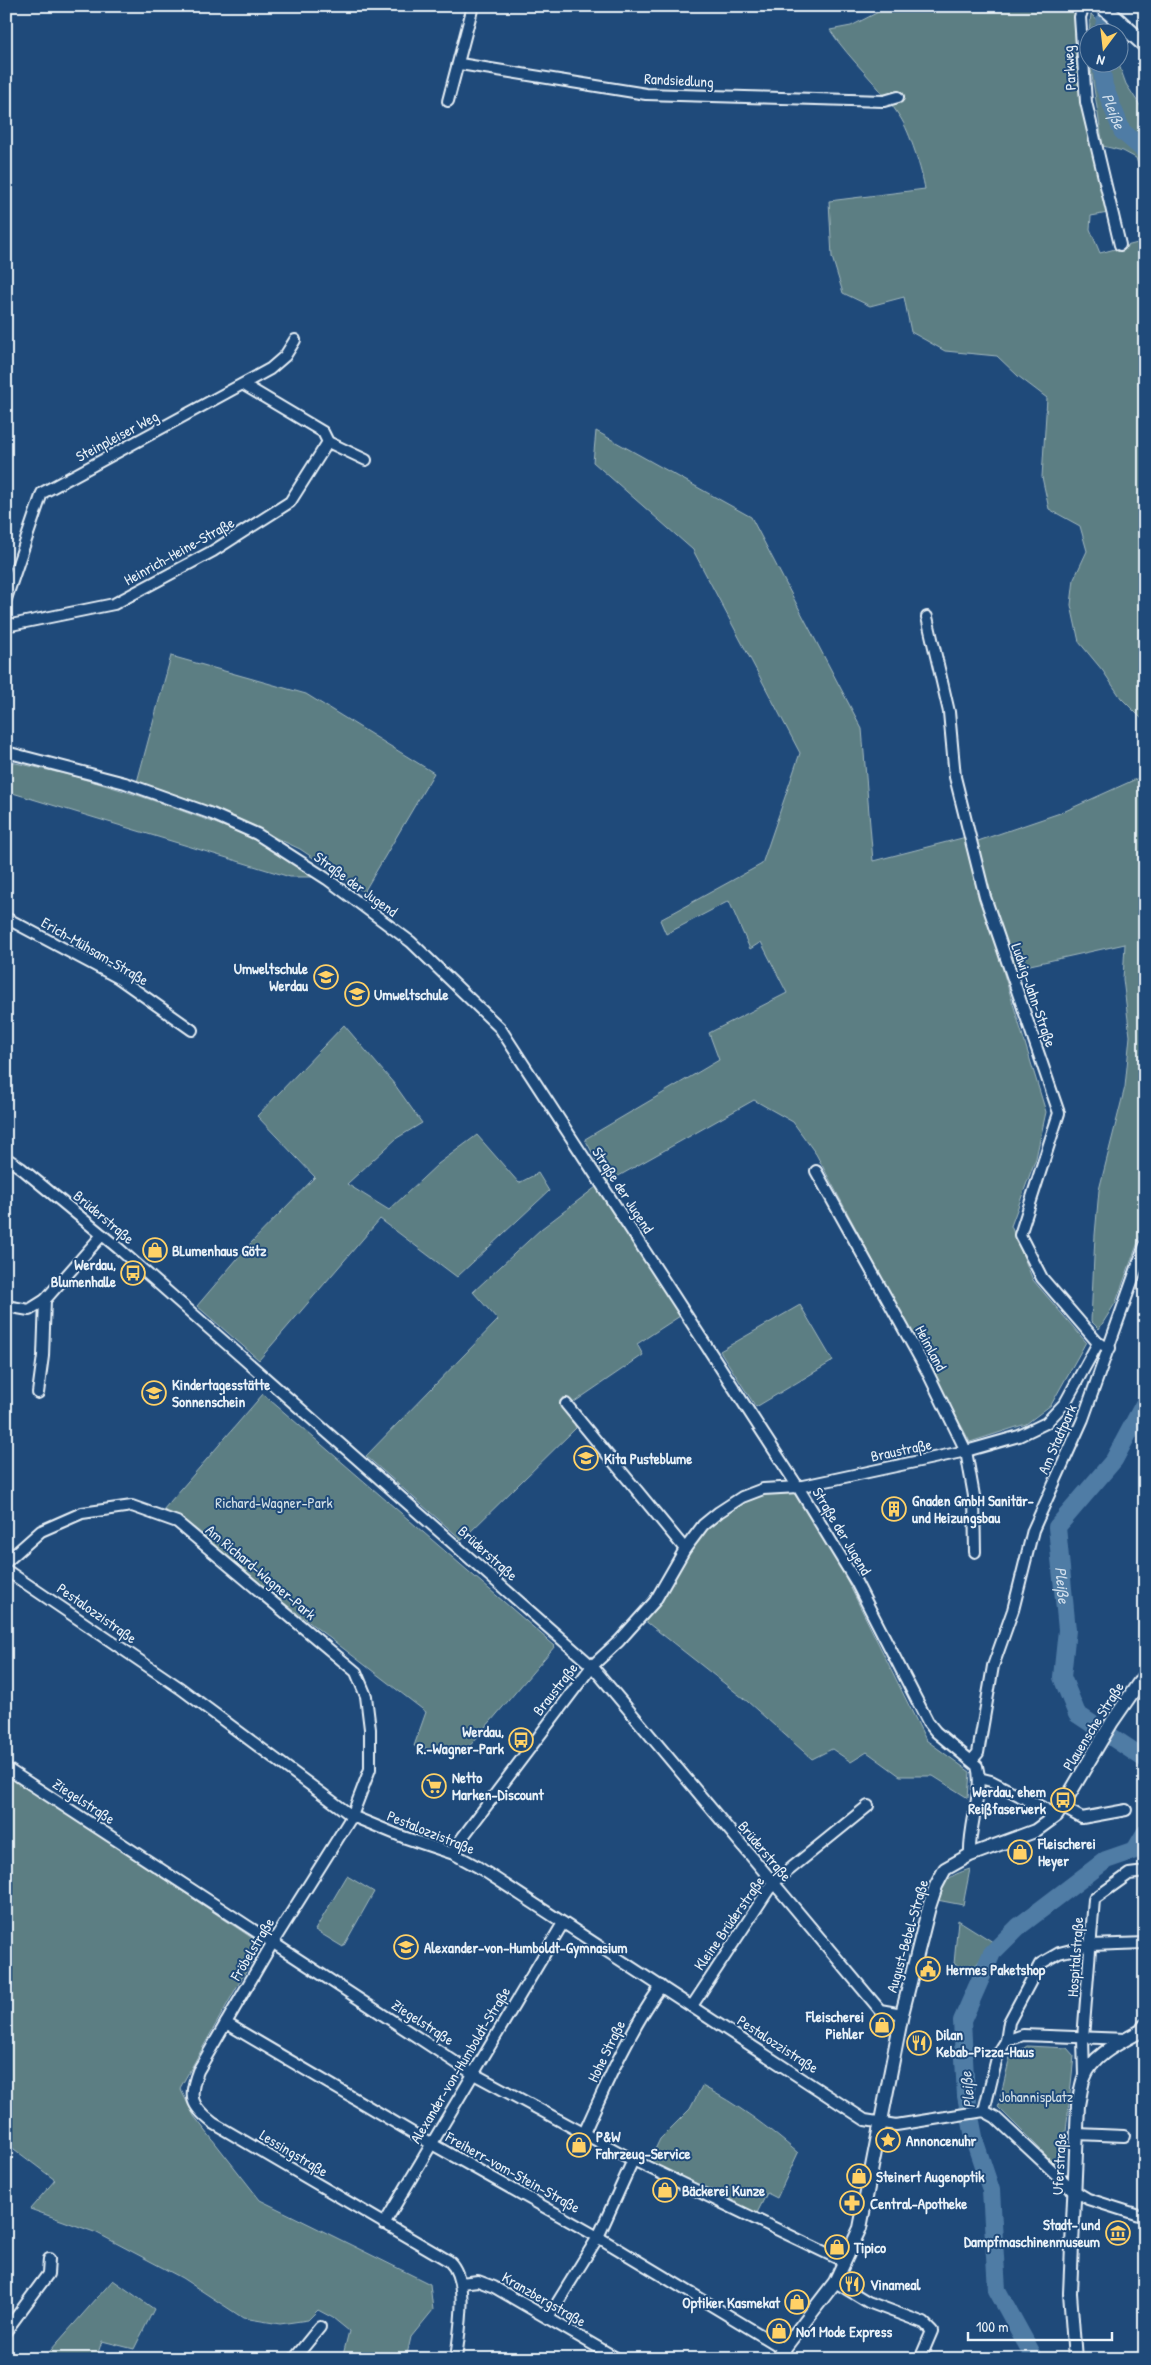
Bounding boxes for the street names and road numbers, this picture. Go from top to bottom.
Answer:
street label: Parkweg [1057,45,1081,91]
street label: Randsiedlung [644,68,715,92]
street label: Steinpleiser Weg [72,405,162,467]
street label: Heinrich-Heine-Straße [120,512,238,590]
street label: Straße der Jugend [310,846,402,922]
street label: Erich-Mühsam-Straße [37,912,153,990]
street label: Ludwig-Jahn-Straße [1006,940,1062,1050]
street label: Straße der Jugend [587,1143,659,1237]
street label: Brüderstraße [69,1185,139,1249]
street label: Heimland [910,1321,952,1375]
street label: Am Stadtpark [1032,1401,1082,1477]
street label: Braustraße [869,1433,933,1467]
street label: Straße der Jugend [808,1483,877,1579]
street label: Am Richard-Wagner-Park [201,1520,321,1624]
street label: Brüderstraße [454,1521,522,1585]
street label: Pestalozzistraße [53,1578,141,1648]
street label: Braustraße [528,1658,582,1720]
street label: Plauensche Straße [1057,1678,1129,1774]
street label: Ziegelstraße [49,1773,119,1829]
street label: Pestalozzistraße [384,1805,478,1859]
street label: Brüderstraße [733,1816,797,1886]
street label: Kleine Brüderstraße [689,1872,769,1974]
street label: August-Bebel-Straße [881,1877,933,1995]
street label: Fröbelstraße [224,1914,279,1985]
street label: Hospitalstraße [1062,1916,1088,1998]
street label: Alexander-von-Humboldt-Straße [405,1983,515,2147]
street label: Ziegelstraße [388,1994,458,2050]
street label: Pestalozzistraße [733,2010,823,2078]
street label: Hohe Straße [582,2017,630,2085]
street label: Lessingstraße [256,2124,332,2182]
street label: Freiherr-vom-Stein-Straße [441,2126,584,2218]
street label: Uferstraße [1047,2133,1071,2195]
street label: Kranzbergstraße [498,2266,590,2332]

